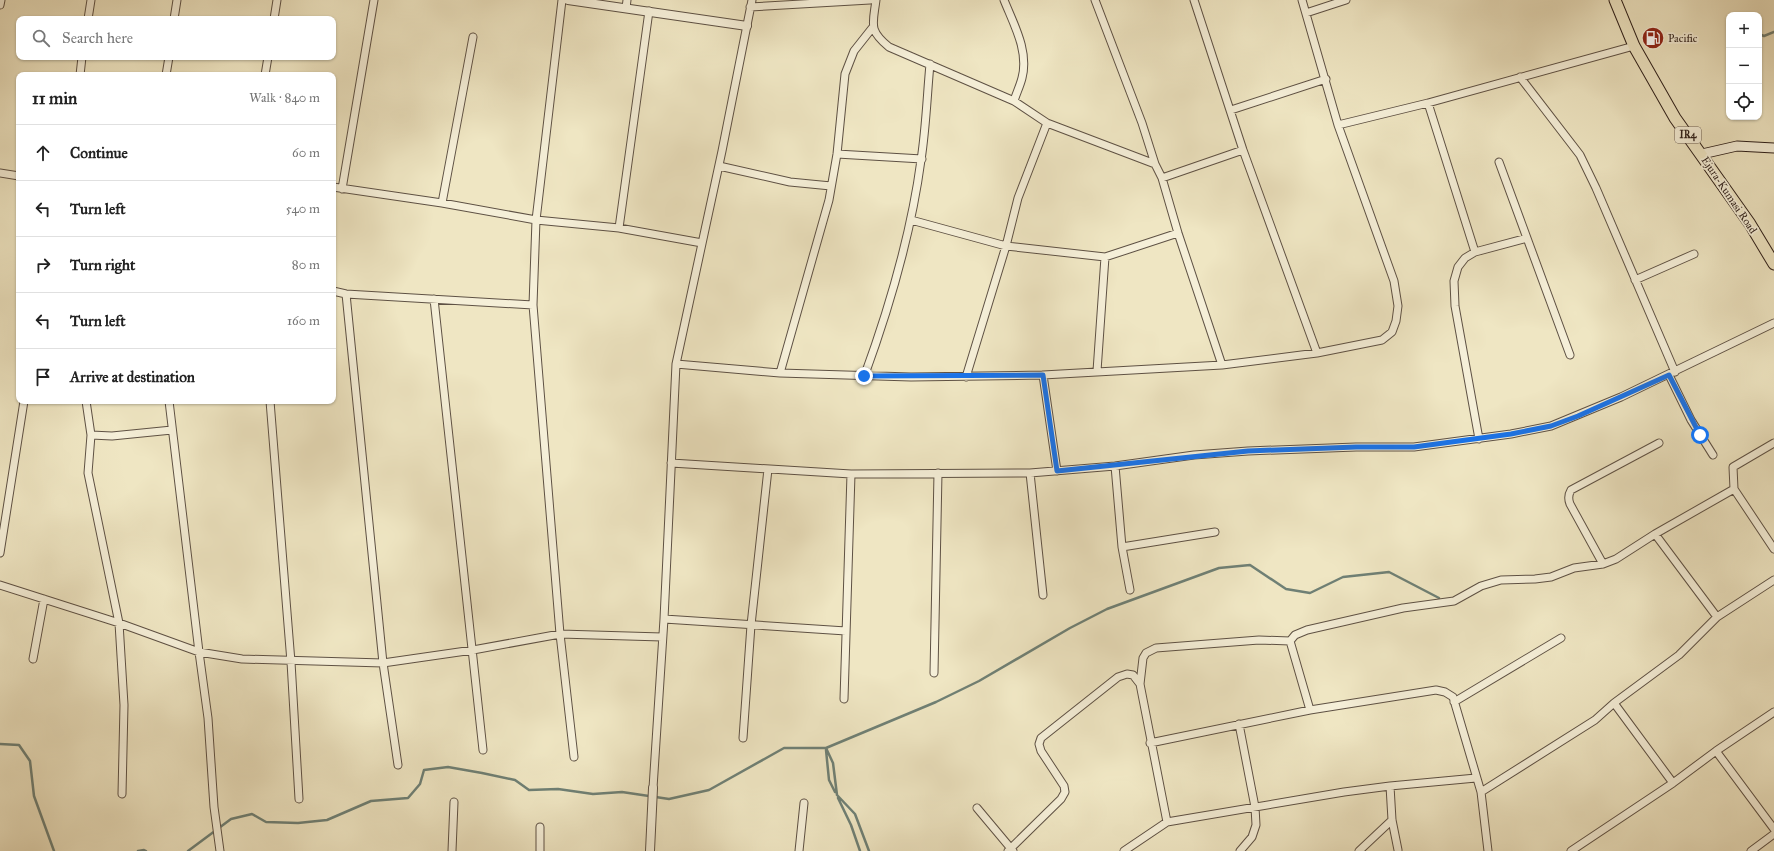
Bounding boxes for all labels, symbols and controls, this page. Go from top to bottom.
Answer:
map controls [1726,12,1762,120]
button: + [1726,12,1762,48]
search box [16,16,336,60]
fuel station icon: Pacific [1640,25,1666,51]
icon: search [30,27,52,49]
text: Search here [62,29,133,47]
place label: Pacific [1668,32,1698,45]
button: − [1726,48,1762,84]
button: locate [1726,84,1762,120]
text: 11 min [32,88,77,109]
text: Walk · 840 m [249,90,320,106]
road number: IR4 [1675,127,1701,143]
icon: ahead [32,142,54,164]
text: Continue [70,144,128,162]
text: 60 m [292,145,320,161]
street label: Ejura-Kumasi Road [1698,154,1760,236]
icon: left [32,198,54,220]
text: Turn left [70,200,126,218]
text: 540 m [286,201,320,217]
icon: right [32,254,54,276]
text: Turn right [70,256,135,274]
text: 80 m [292,257,320,273]
icon: left [32,310,54,332]
text: Turn left [70,312,126,330]
text: 160 m [287,313,320,329]
icon: arrive [32,366,54,388]
route end [855,367,873,385]
text: Arrive at destination [70,368,195,386]
route start [1691,426,1709,444]

